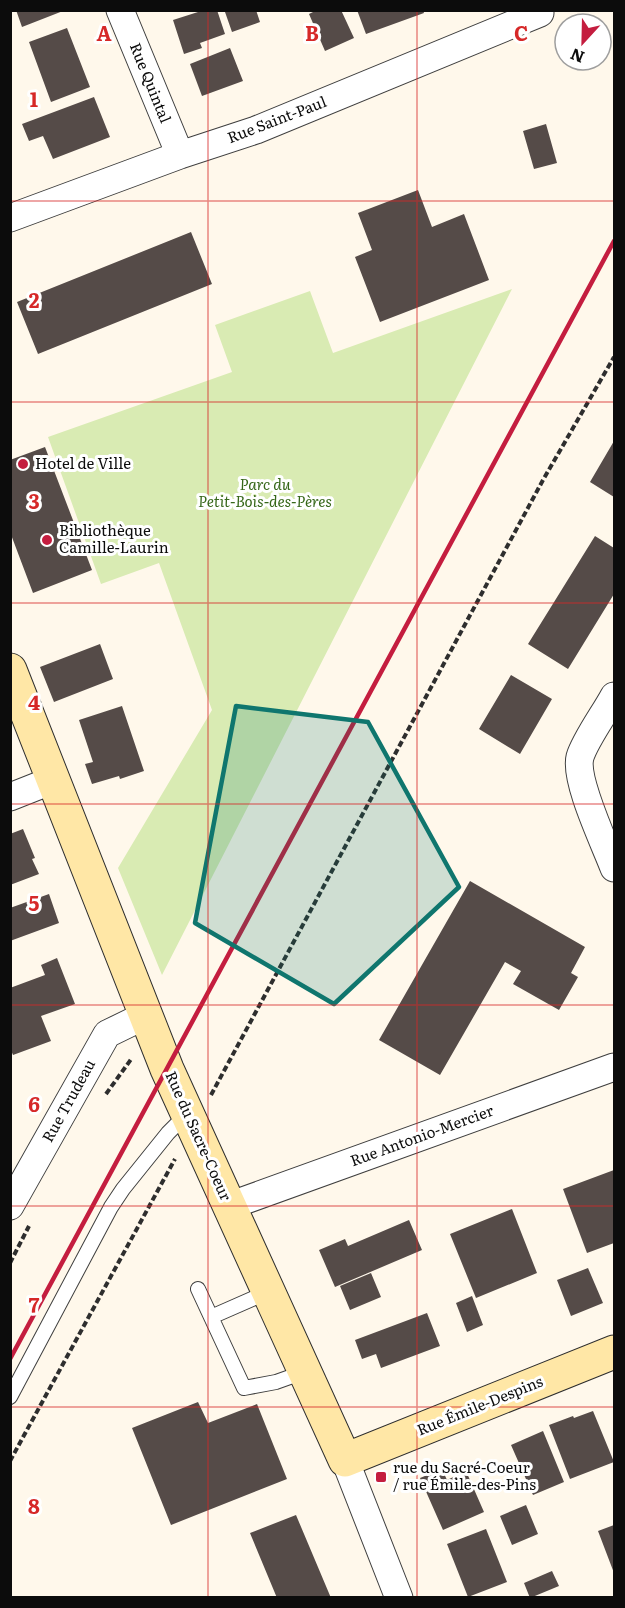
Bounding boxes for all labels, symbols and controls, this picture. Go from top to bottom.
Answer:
north arrow [553,12,613,72]
text: A [96,17,112,47]
text: B [305,17,319,47]
text: C [514,17,528,47]
street label: Rue Quintal [125,39,178,126]
text: N [566,43,588,70]
text: 1 [30,83,38,113]
street label: Rue Saint-Paul [224,89,329,148]
text: 2 [29,284,40,314]
place label: Hotel de Ville [35,451,131,474]
marker: Hotel de Ville [16,457,30,471]
park label: Parc du Petit-Bois-des-Pères [198,472,332,512]
text: 3 [28,485,40,515]
place label: Bibliothèque Camille-Laurin [59,518,169,558]
marker: Bibliothèque Camille-Laurin [40,533,54,547]
text: 4 [28,686,40,716]
text: 5 [29,887,40,917]
street label: Rue Trudeau [35,1054,100,1146]
street label: Rue du Sacre-Coeur [160,1067,238,1204]
text: 6 [28,1088,40,1118]
street label: Rue Antonio-Mercier [347,1098,496,1171]
text: 7 [29,1289,40,1319]
street label: Rue Émile-Despins [413,1369,546,1440]
place label: rue du Sacré-Coeur / rue Émile-des-Pins [393,1455,536,1495]
marker: rue du Sacré-Coeur / rue Émile-des-Pins [374,1470,388,1484]
text: 8 [28,1490,40,1520]

